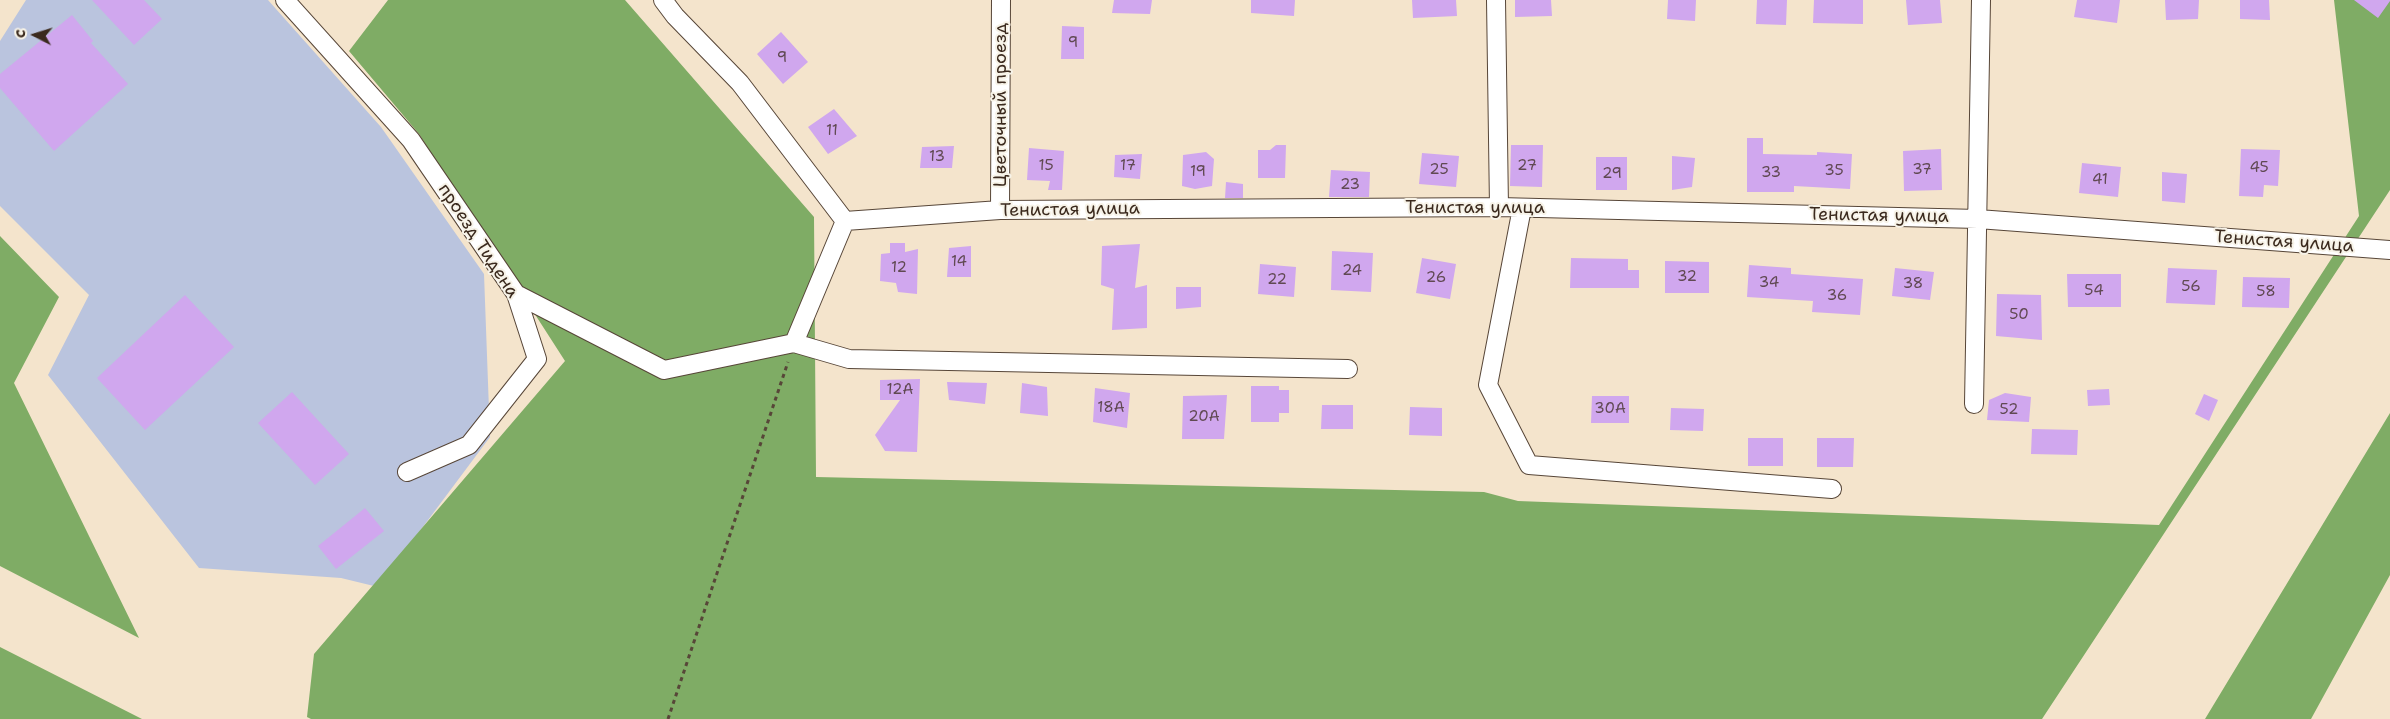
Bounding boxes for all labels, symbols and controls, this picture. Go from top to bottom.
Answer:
north arrow [10,10,60,60]
street label: Цветочный проезд [990,23,1012,187]
text: С [11,29,29,39]
house number: 9 [1068,34,1078,52]
house number: 9 [777,49,787,67]
house number: 11 [826,122,838,140]
house number: 13 [929,148,945,166]
house number: 15 [1038,157,1054,175]
house number: 17 [1120,157,1136,175]
house number: 27 [1517,157,1537,175]
house number: 45 [2249,159,2269,177]
house number: 25 [1429,161,1449,179]
house number: 37 [1912,161,1932,179]
house number: 35 [1824,162,1844,180]
house number: 19 [1190,163,1206,181]
house number: 33 [1761,164,1781,182]
house number: 29 [1602,165,1622,183]
house number: 41 [2092,171,2108,189]
house number: 23 [1340,176,1360,194]
street label: проезд Тидена [433,180,523,302]
street label: Тенистая улица [1405,197,1545,219]
street label: Тенистая улица [1000,198,1140,222]
street label: Тенистая улица [1809,204,1949,228]
street label: Тенистая улица [2214,226,2354,258]
house number: 14 [951,253,967,271]
house number: 12 [891,259,907,277]
house number: 24 [1342,262,1362,280]
house number: 32 [1677,268,1697,286]
house number: 26 [1426,269,1446,287]
house number: 22 [1267,271,1287,289]
house number: 34 [1759,274,1779,292]
house number: 38 [1903,275,1923,293]
house number: 56 [2181,278,2201,296]
house number: 54 [2084,282,2104,300]
house number: 58 [2256,283,2276,301]
house number: 36 [1827,287,1847,305]
house number: 50 [2009,306,2029,324]
house number: 12А [887,381,913,399]
house number: 18А [1097,399,1125,417]
house number: 30А [1594,400,1626,418]
house number: 52 [2000,401,2018,419]
house number: 20А [1188,408,1220,426]

